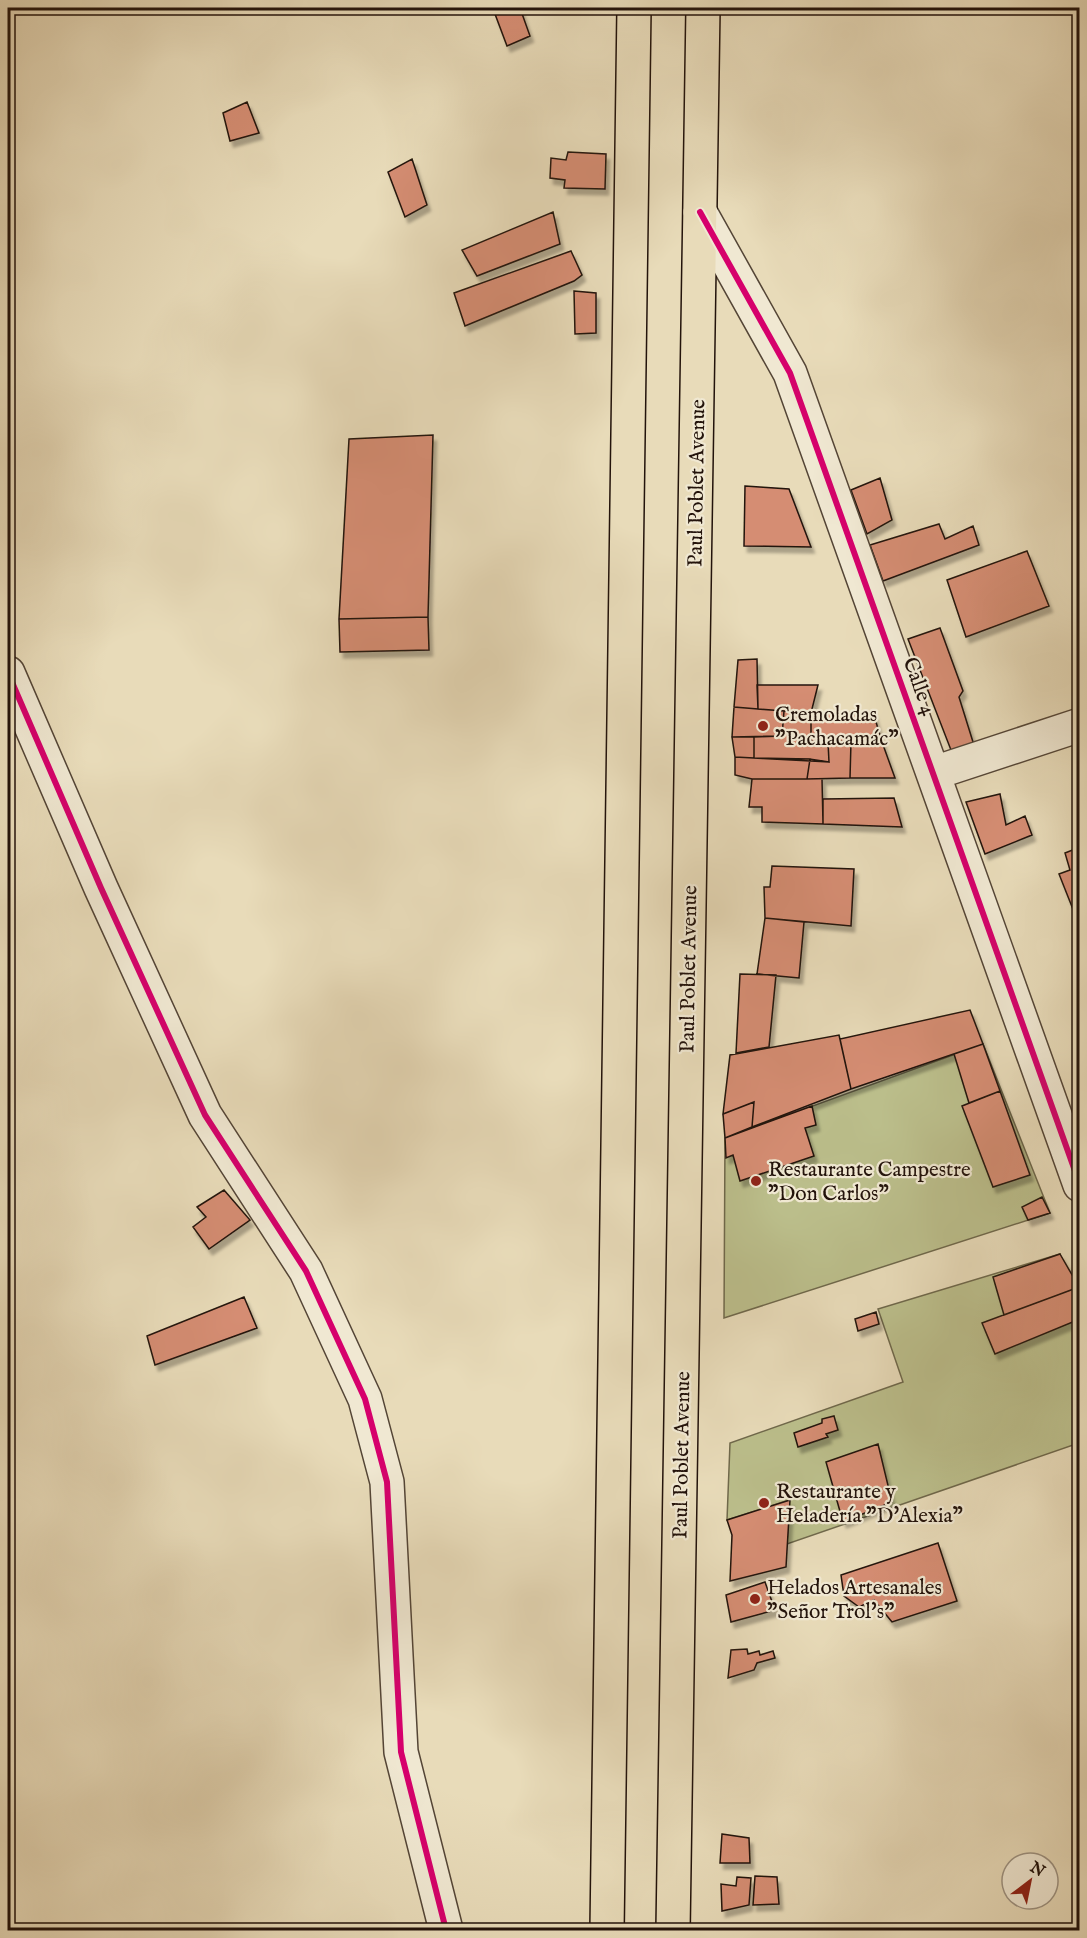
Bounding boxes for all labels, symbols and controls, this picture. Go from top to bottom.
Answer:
street label: Paul Poblet Avenue [683,399,712,567]
street label: Calle 4 [896,654,942,720]
place label: Cremoladas "Pachacamác" [775,702,899,753]
marker: Cremoladas "Pachacamác" [756,719,770,733]
street label: Paul Poblet Avenue [675,885,704,1053]
place label: Restaurante Campestre "Don Carlos" [768,1157,971,1208]
marker: Restaurante Campestre "Don Carlos" [749,1174,763,1188]
street label: Paul Poblet Avenue [668,1371,697,1539]
place label: Restaurante y Heladería "D'Alexia" [776,1479,963,1530]
marker: Restaurante y Heladería "D'Alexia" [757,1496,771,1510]
place label: Helados Artesanales "Señor Trol's" [767,1575,942,1626]
marker: Helados Artesanales "Señor Trol's" [748,1592,762,1606]
north arrow [1000,1851,1060,1911]
text: N [1025,1857,1048,1882]

